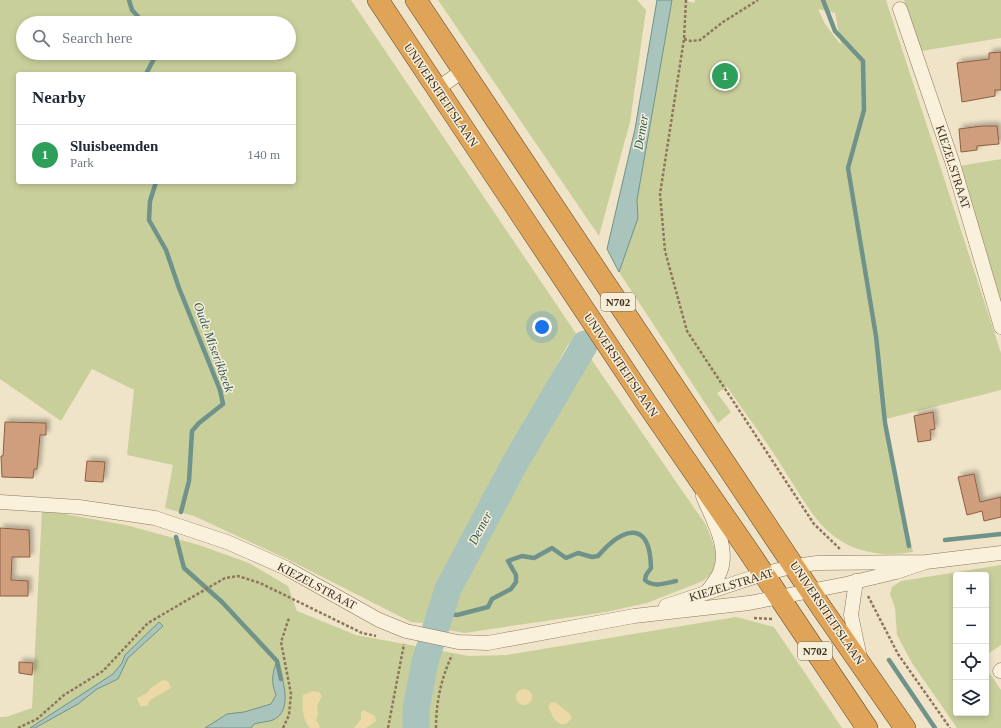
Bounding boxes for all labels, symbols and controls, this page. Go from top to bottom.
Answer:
search box [16,16,296,60]
icon: search [30,27,52,49]
text: Search here [62,30,132,46]
street label: UNIVERSITEITSLAAN [401,41,481,150]
pin: 1 [712,61,738,91]
text: Nearby [32,88,86,107]
water label: Demer [630,112,652,152]
street label: KIEZELSTRAAT [933,123,973,211]
text: Sluisbeemden [70,138,158,154]
text: 1 [42,147,48,162]
text: 140 m [247,147,280,162]
text: Park [70,155,94,170]
road number: N702 [601,293,635,311]
water label: Oude Miserikbeek [191,300,237,394]
street label: UNIVERSITEITSLAAN [581,311,661,420]
your location [532,317,552,337]
water label: Demer [465,508,495,548]
street label: KIEZELSTRAAT [275,559,359,613]
street label: UNIVERSITEITSLAAN [787,559,867,668]
street label: KIEZELSTRAAT [687,565,775,604]
map controls [953,572,989,716]
button: + [953,572,989,608]
button: − [953,608,989,644]
road number: N702 [798,642,832,660]
button: locate [953,644,989,680]
button: layers [953,680,989,716]

